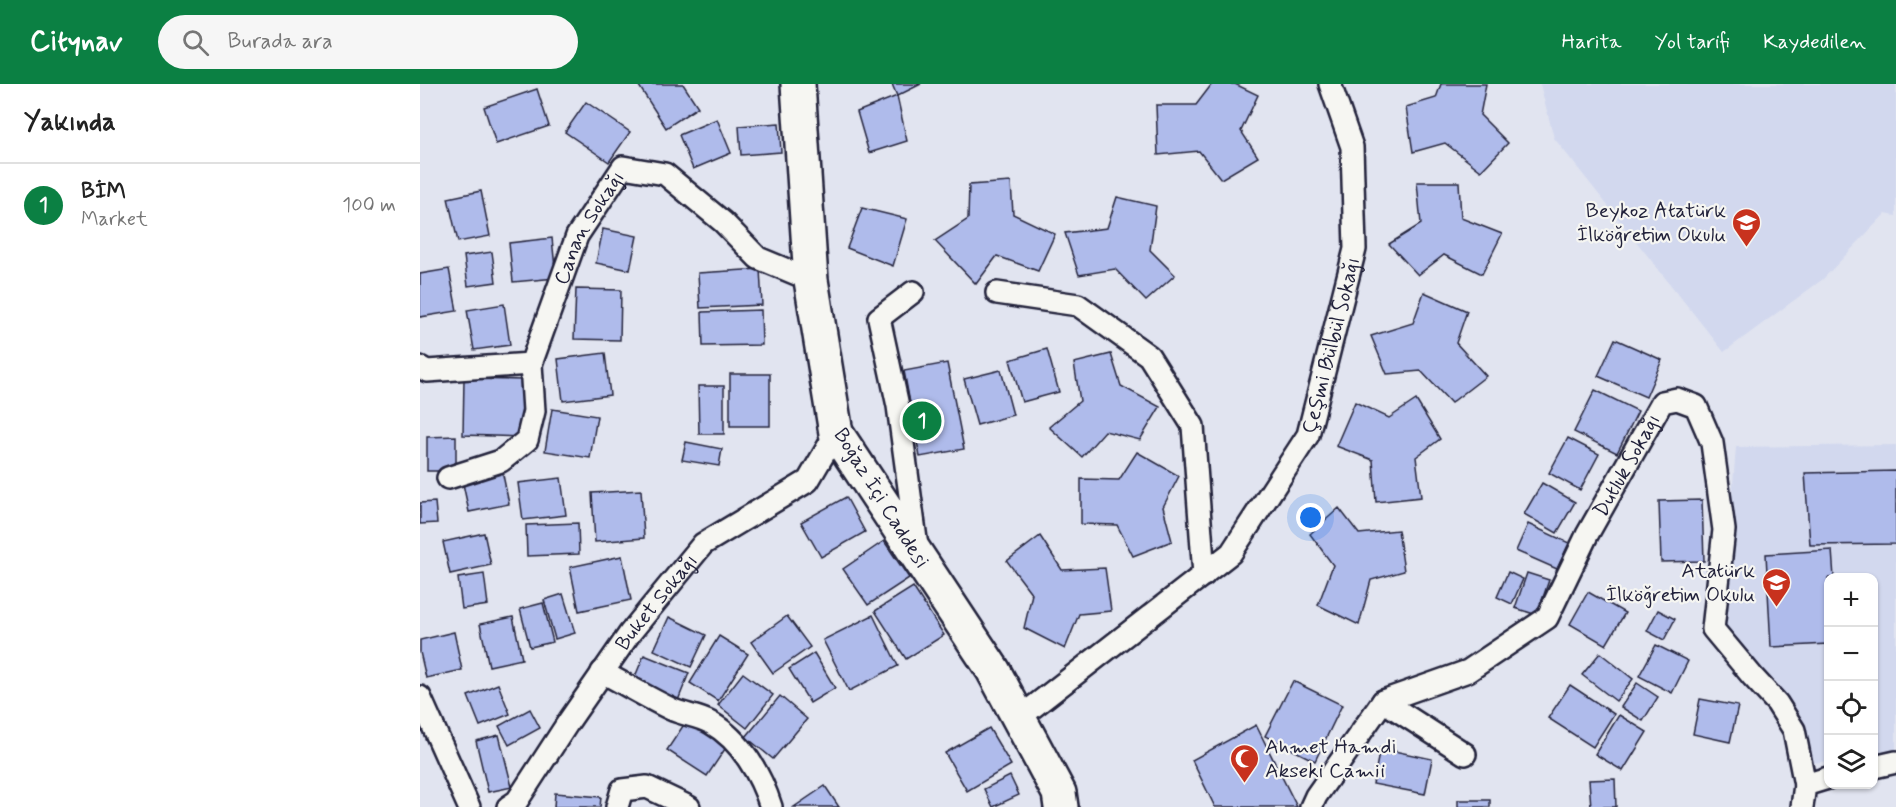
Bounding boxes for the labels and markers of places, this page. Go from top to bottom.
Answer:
place label: Beykoz Atatürk İlköğretim Okulu [1577,197,1726,249]
school or university icon: Beykoz Atatürk İlköğretim Okulu [1731,206,1763,248]
pin: 1 [902,398,942,444]
place label: Atatürk İlköğretim Okulu [1606,557,1755,609]
school or university icon: Atatürk İlköğretim Okulu [1760,566,1792,608]
place label: Ahmet Hamdi Akseki Camii [1265,733,1397,785]
mosque icon: Ahmet Hamdi Akseki Camii [1228,742,1260,784]

